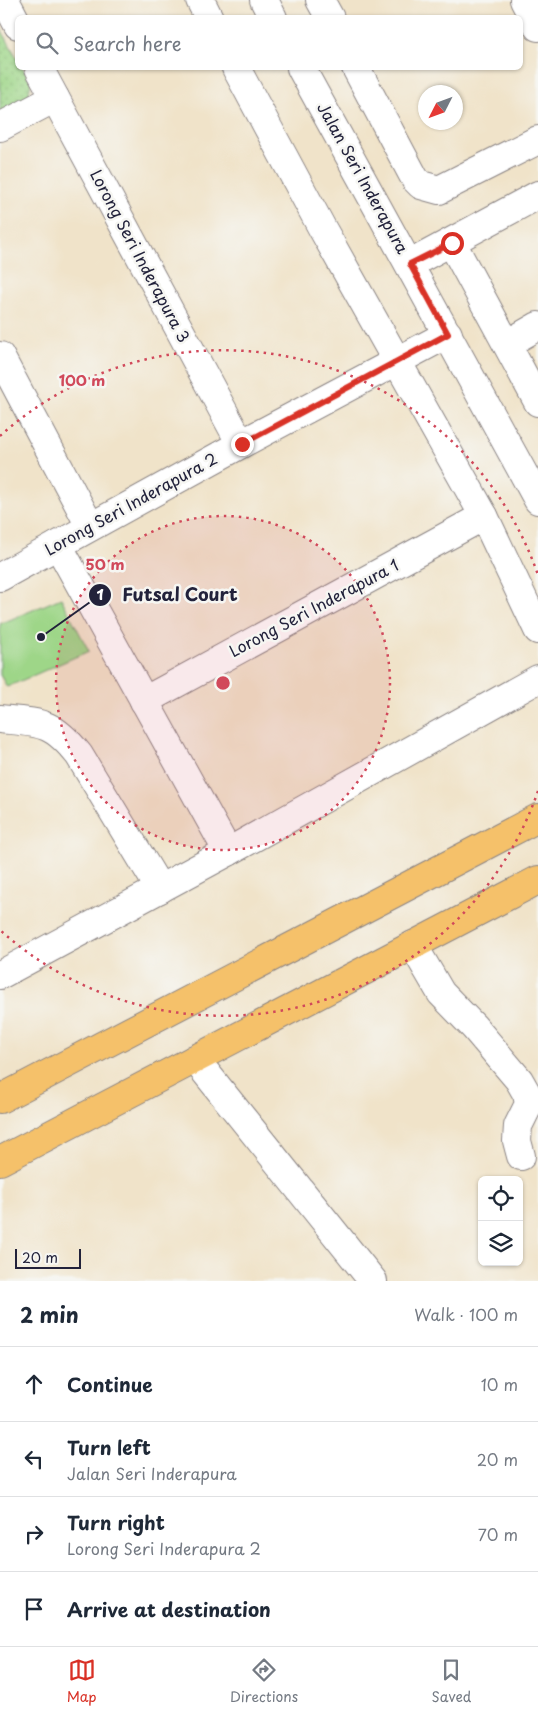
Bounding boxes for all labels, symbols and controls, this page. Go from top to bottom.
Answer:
search box [15,15,523,70]
icon: search [33,29,61,57]
text: Search here [73,29,182,57]
north arrow [418,85,463,130]
street label: Jalan Seri Inderapura [312,97,416,258]
street label: Lorong Seri Inderapura 3 [85,165,197,346]
route start [441,232,464,255]
text: 100 m [59,368,105,391]
route end [231,433,254,456]
street label: Lorong Seri Inderapura 2 [40,446,221,561]
text: 50 m [86,552,124,575]
street label: Lorong Seri Inderapura 1 [224,552,403,662]
callout: Futsal Court [87,579,248,612]
text: Futsal Court [122,580,238,607]
text: 1 [96,582,104,605]
centre of rings [214,674,232,692]
map controls [478,1176,523,1266]
button: locate [478,1176,523,1221]
button: layers [478,1221,523,1266]
scale bar [15,1246,81,1269]
text: 20 m [22,1247,58,1268]
text: 2 min [20,1298,79,1330]
text: Walk · 100 m [414,1302,518,1326]
icon: ahead [20,1370,48,1398]
text: Continue [67,1370,153,1398]
text: 10 m [481,1372,518,1396]
text: Turn left [67,1433,151,1461]
icon: left [20,1445,48,1473]
text: 20 m [477,1447,518,1471]
text: Jalan Seri Inderapura [67,1461,237,1485]
text: Turn right [67,1508,165,1536]
icon: right [20,1520,48,1548]
text: 70 m [478,1522,518,1546]
text: Lorong Seri Inderapura 2 [67,1536,261,1560]
icon: arrive [20,1595,48,1623]
text: Arrive at destination [67,1595,271,1623]
tab: Map [67,1656,97,1707]
tab: Directions [230,1656,298,1707]
tab: Saved [432,1656,471,1707]

